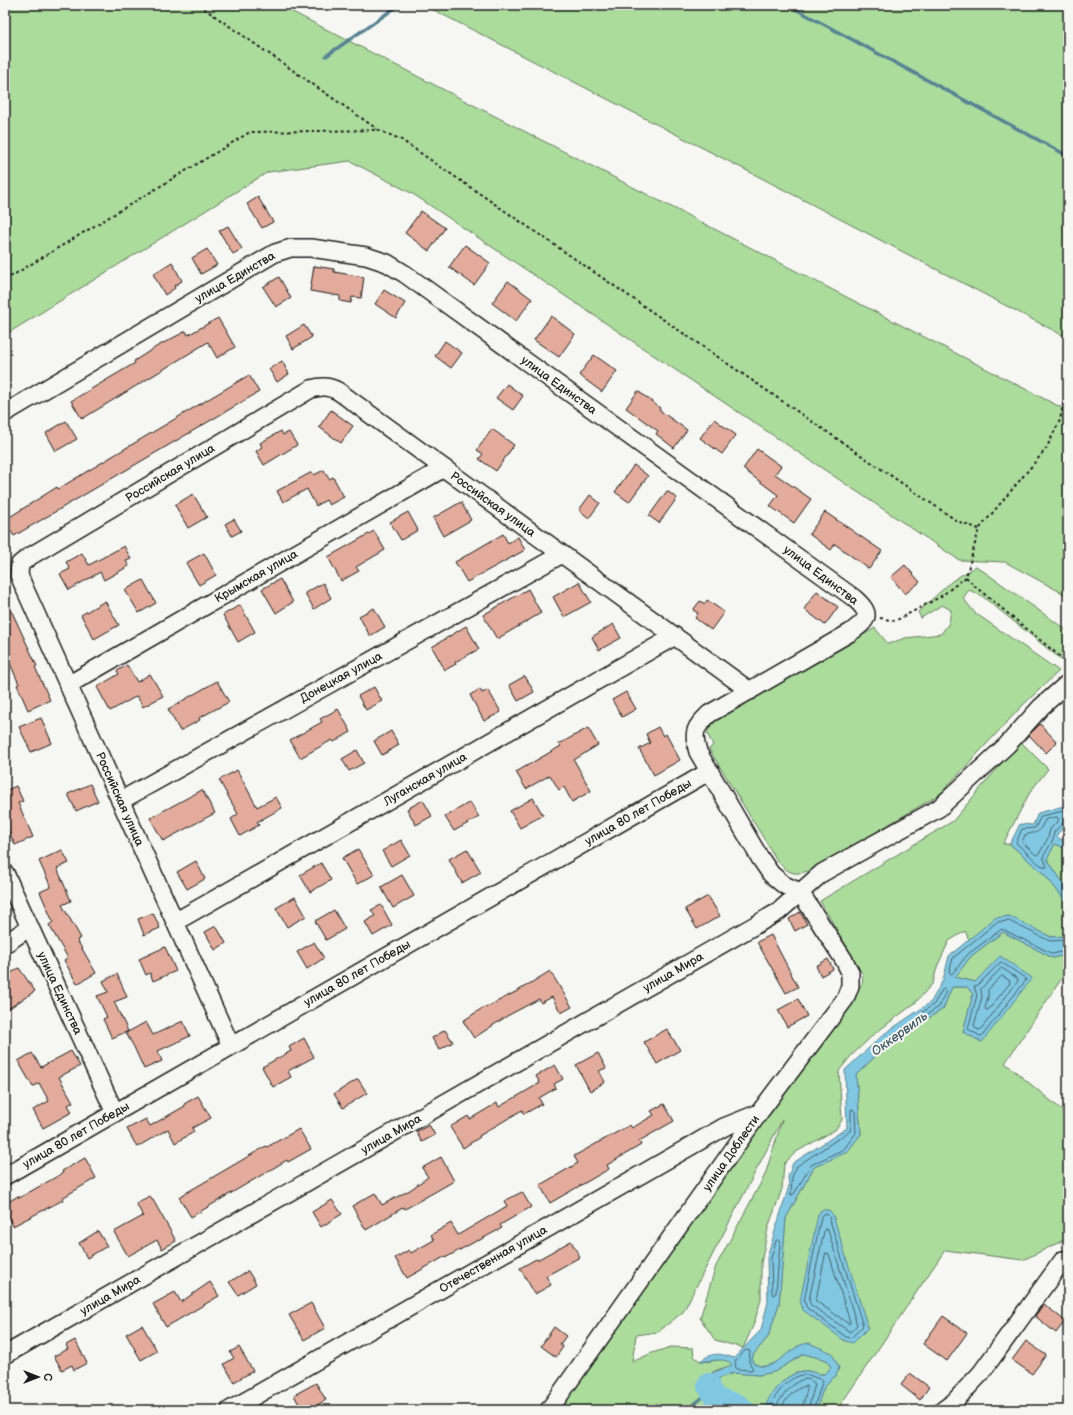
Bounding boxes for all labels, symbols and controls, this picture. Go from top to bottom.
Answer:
street label: улица Единства [193,248,278,306]
street label: улица Единства [518,353,599,418]
street label: Российская улица [123,441,218,506]
street label: Российская улица [447,469,538,540]
street label: улица Единства [780,542,861,608]
street label: Крымская улица [212,547,300,606]
street label: Донецкая улица [298,649,385,706]
street label: Российская улица [92,750,147,849]
street label: Луганская улица [380,750,470,810]
street label: улица 80 лет Победы [582,776,694,849]
street label: улица 80 лет Победы [301,937,413,1010]
street label: улица Единства [34,949,85,1037]
street label: улица Мира [640,949,706,996]
water label: Оккервиль [868,1008,931,1060]
street label: улица 80 лет Победы [20,1099,132,1172]
street label: улица Мира [358,1111,424,1158]
street label: улица Доблести [700,1112,763,1194]
street label: Отечественная улица [437,1222,550,1296]
street label: улица Мира [77,1272,143,1319]
north arrow [18,1357,58,1397]
text: С [41,1373,54,1381]

